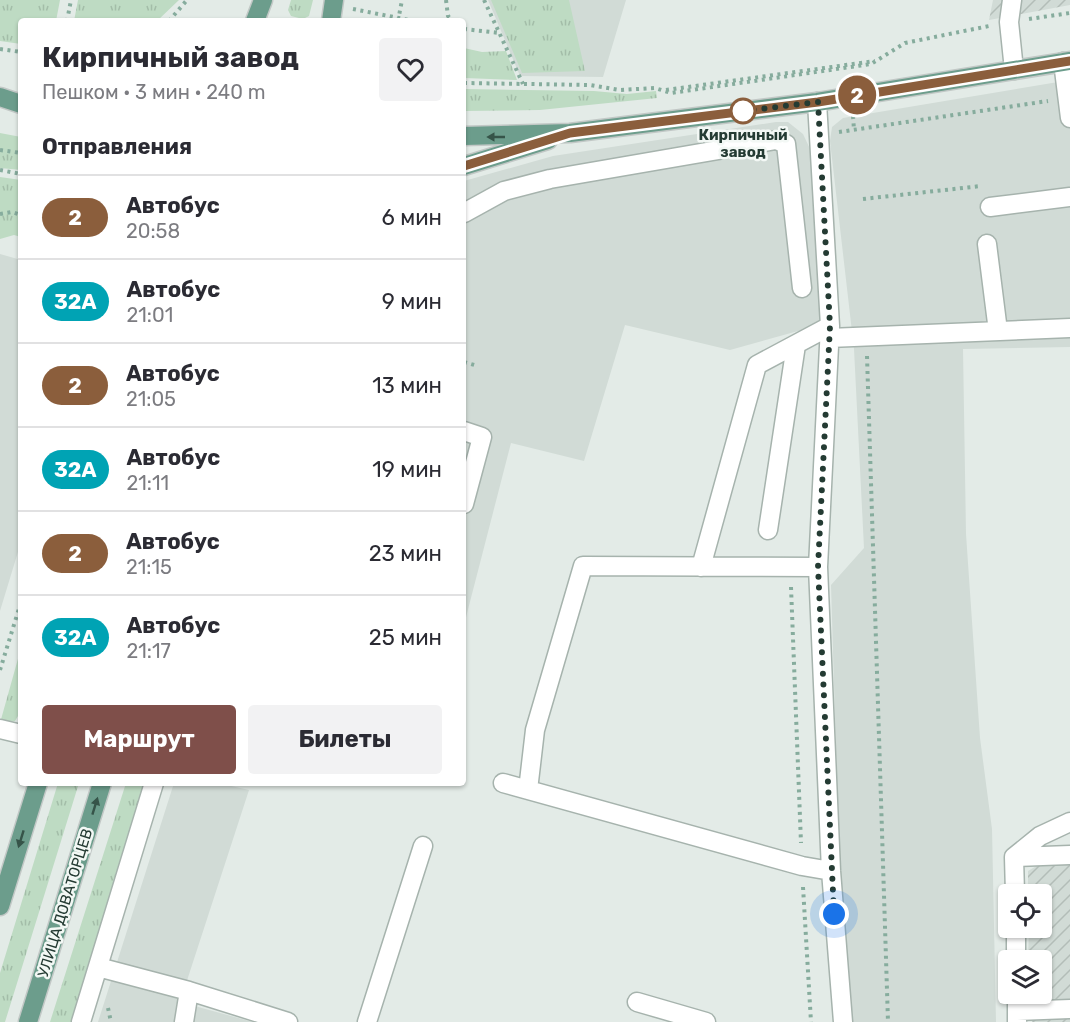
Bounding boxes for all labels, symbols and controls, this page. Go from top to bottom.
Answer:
button: heart [379,38,442,101]
text: Кирпичный завод [42,41,299,74]
line badge: 2 [838,76,876,115]
text: Пешком · 3 мин · 240 m [42,80,266,104]
text: 2 [850,83,864,108]
marker: Кирпичный завод [730,98,756,124]
place label: Кирпичный завод [698,126,788,161]
one-way arrow [486,132,505,142]
text: Отправления [42,133,192,160]
text: Автобус [126,192,220,219]
text: 6 мин [382,204,442,231]
text: 2 [68,205,82,230]
text: 20:58 [126,219,180,243]
text: Автобус [127,276,220,303]
text: 9 мин [382,288,442,315]
text: 32A [54,289,97,314]
text: 21:01 [127,303,173,327]
text: Автобус [126,360,220,387]
text: 13 мин [372,372,442,399]
text: 2 [68,373,82,398]
text: 21:05 [126,387,176,411]
text: Автобус [127,444,220,471]
text: 19 мин [372,456,442,483]
text: 32A [54,457,97,482]
text: 21:11 [127,471,169,495]
text: Автобус [126,528,220,555]
text: 23 мин [369,540,442,567]
text: 2 [68,541,82,566]
text: 21:15 [126,555,172,579]
text: Автобус [127,612,220,639]
text: 25 мин [369,624,442,651]
text: 32A [54,625,97,650]
text: 21:17 [127,639,171,663]
button: Маршрут [42,705,236,774]
button: Билеты [248,705,442,774]
one-way arrow [91,797,100,815]
street label: УЛИЦА ДОВАТОРЦЕВ [34,827,96,979]
one-way arrow [16,830,25,848]
map controls [998,884,1052,1004]
button: locate [998,884,1052,938]
your location [819,899,849,929]
button: layers [998,950,1052,1004]

